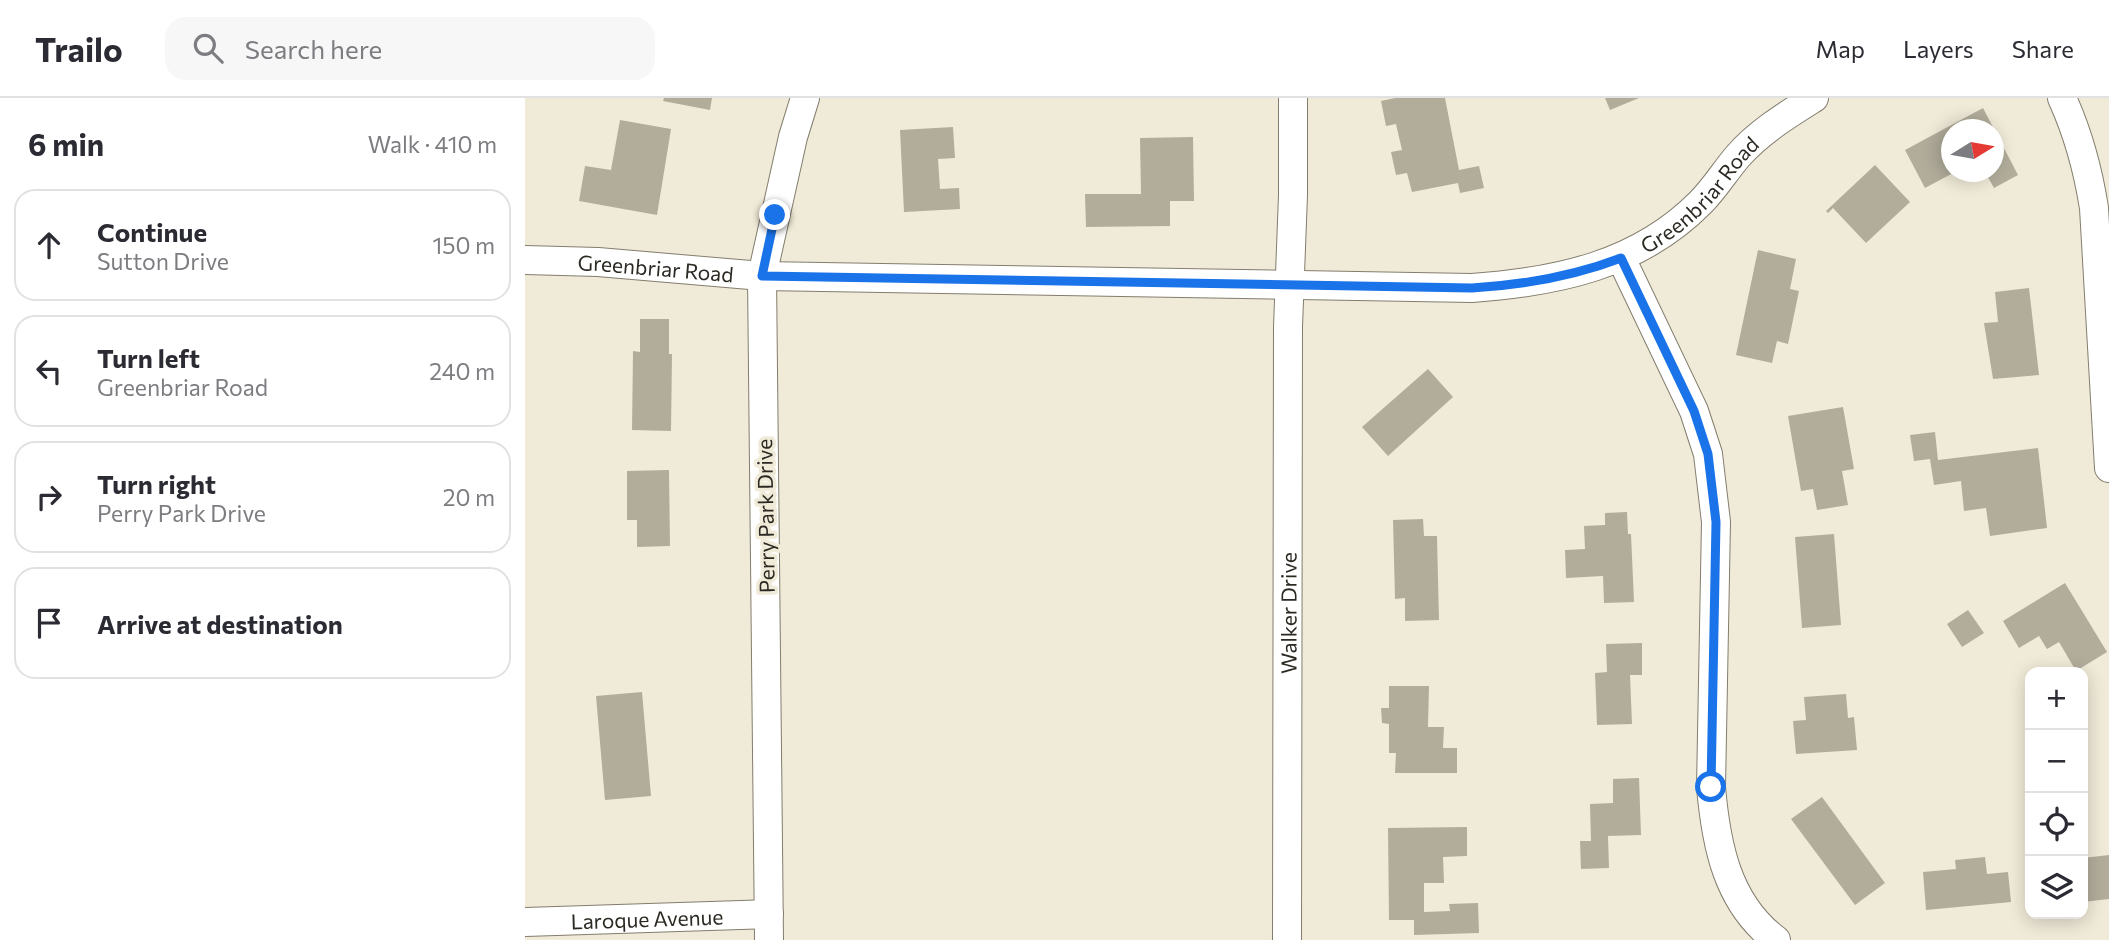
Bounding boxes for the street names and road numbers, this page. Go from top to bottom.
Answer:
street label: Greenbriar Road [1636,131,1763,257]
street label: Greenbriar Road [577,249,735,286]
street label: Perry Park Drive [751,439,779,593]
street label: Walker Drive [1275,552,1300,674]
street label: Laroque Avenue [570,903,724,933]

